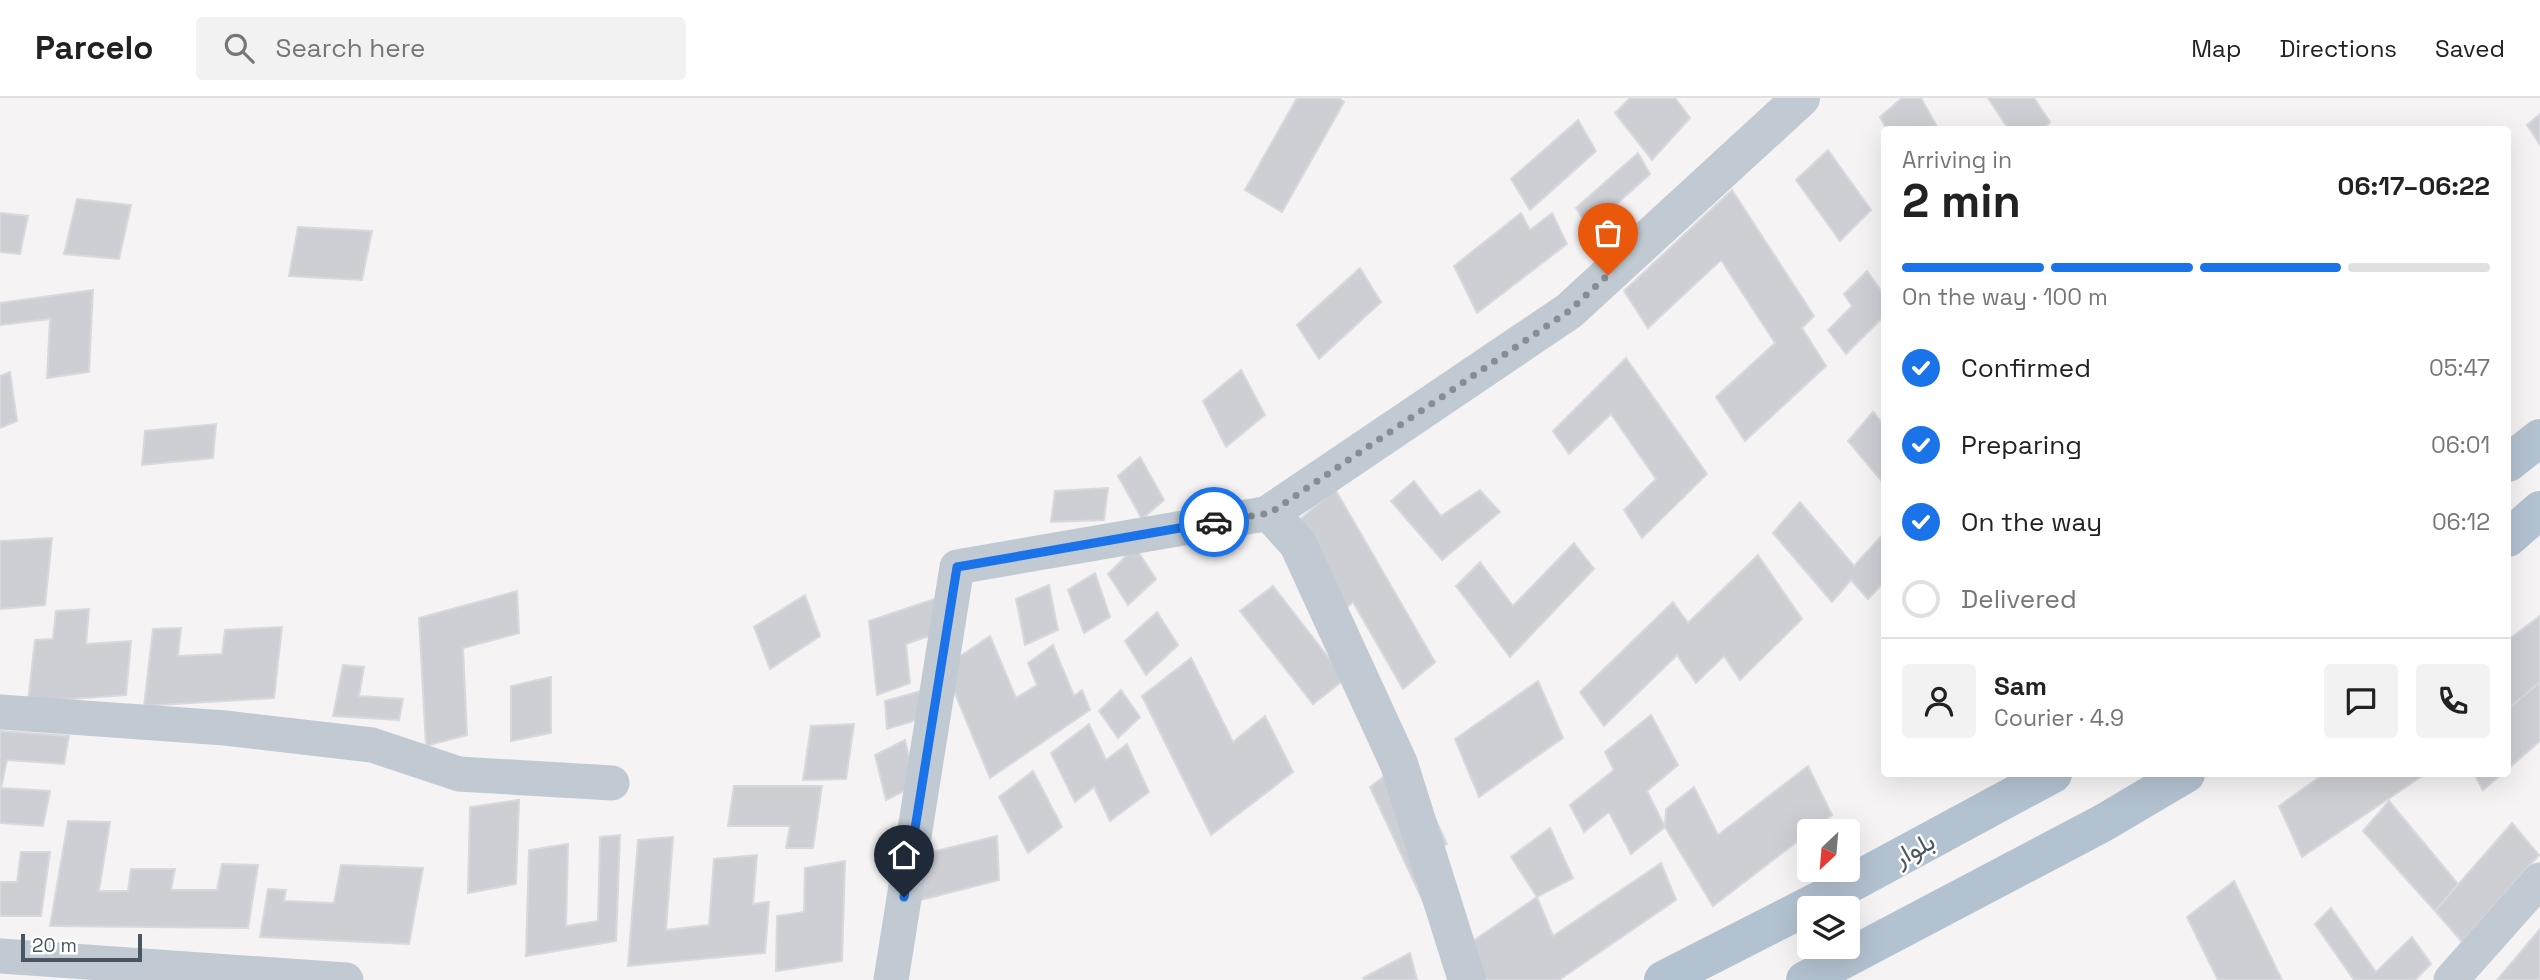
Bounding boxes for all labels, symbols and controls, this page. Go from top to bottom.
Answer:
search box [196,17,686,80]
text: Parcelo [35,27,154,69]
icon: search [220,29,258,67]
text: Search here [276,31,425,65]
text: Map [2191,33,2241,64]
text: Directions [2279,33,2397,64]
text: Saved [2435,33,2505,64]
text: Arriving in [1902,145,2012,175]
text: 06:17–06:22 [2338,169,2490,203]
text: 2 min [1902,172,2021,230]
pin [1578,203,1638,275]
icon: bag [1589,214,1627,252]
text: On the way · 100 m [1902,282,2108,312]
icon: check [1902,349,1940,387]
text: Confirmed [1961,351,2091,385]
text: 05:47 [2429,353,2490,383]
icon: check [1902,426,1940,464]
text: Preparing [1961,428,2082,462]
text: 06:01 [2431,430,2490,460]
courier [1179,487,1249,557]
icon: car [1195,503,1233,541]
icon: check [1902,503,1940,541]
text: On the way [1961,505,2102,539]
text: 06:12 [2432,507,2490,537]
text: Delivered [1961,582,2077,616]
button: person [1902,664,1976,738]
button: chat [2324,664,2398,738]
button: phone [2416,664,2490,738]
text: Sam [1994,669,2047,703]
text: Courier · 4.9 [1994,703,2124,733]
north arrow [1797,819,1860,882]
map controls [1797,819,1860,959]
street label: بلوار [1886,824,1941,875]
pin [874,825,934,897]
icon: home [885,836,923,874]
button: layers [1797,896,1860,959]
scale bar [21,931,142,963]
text: 20 m [32,933,77,958]

